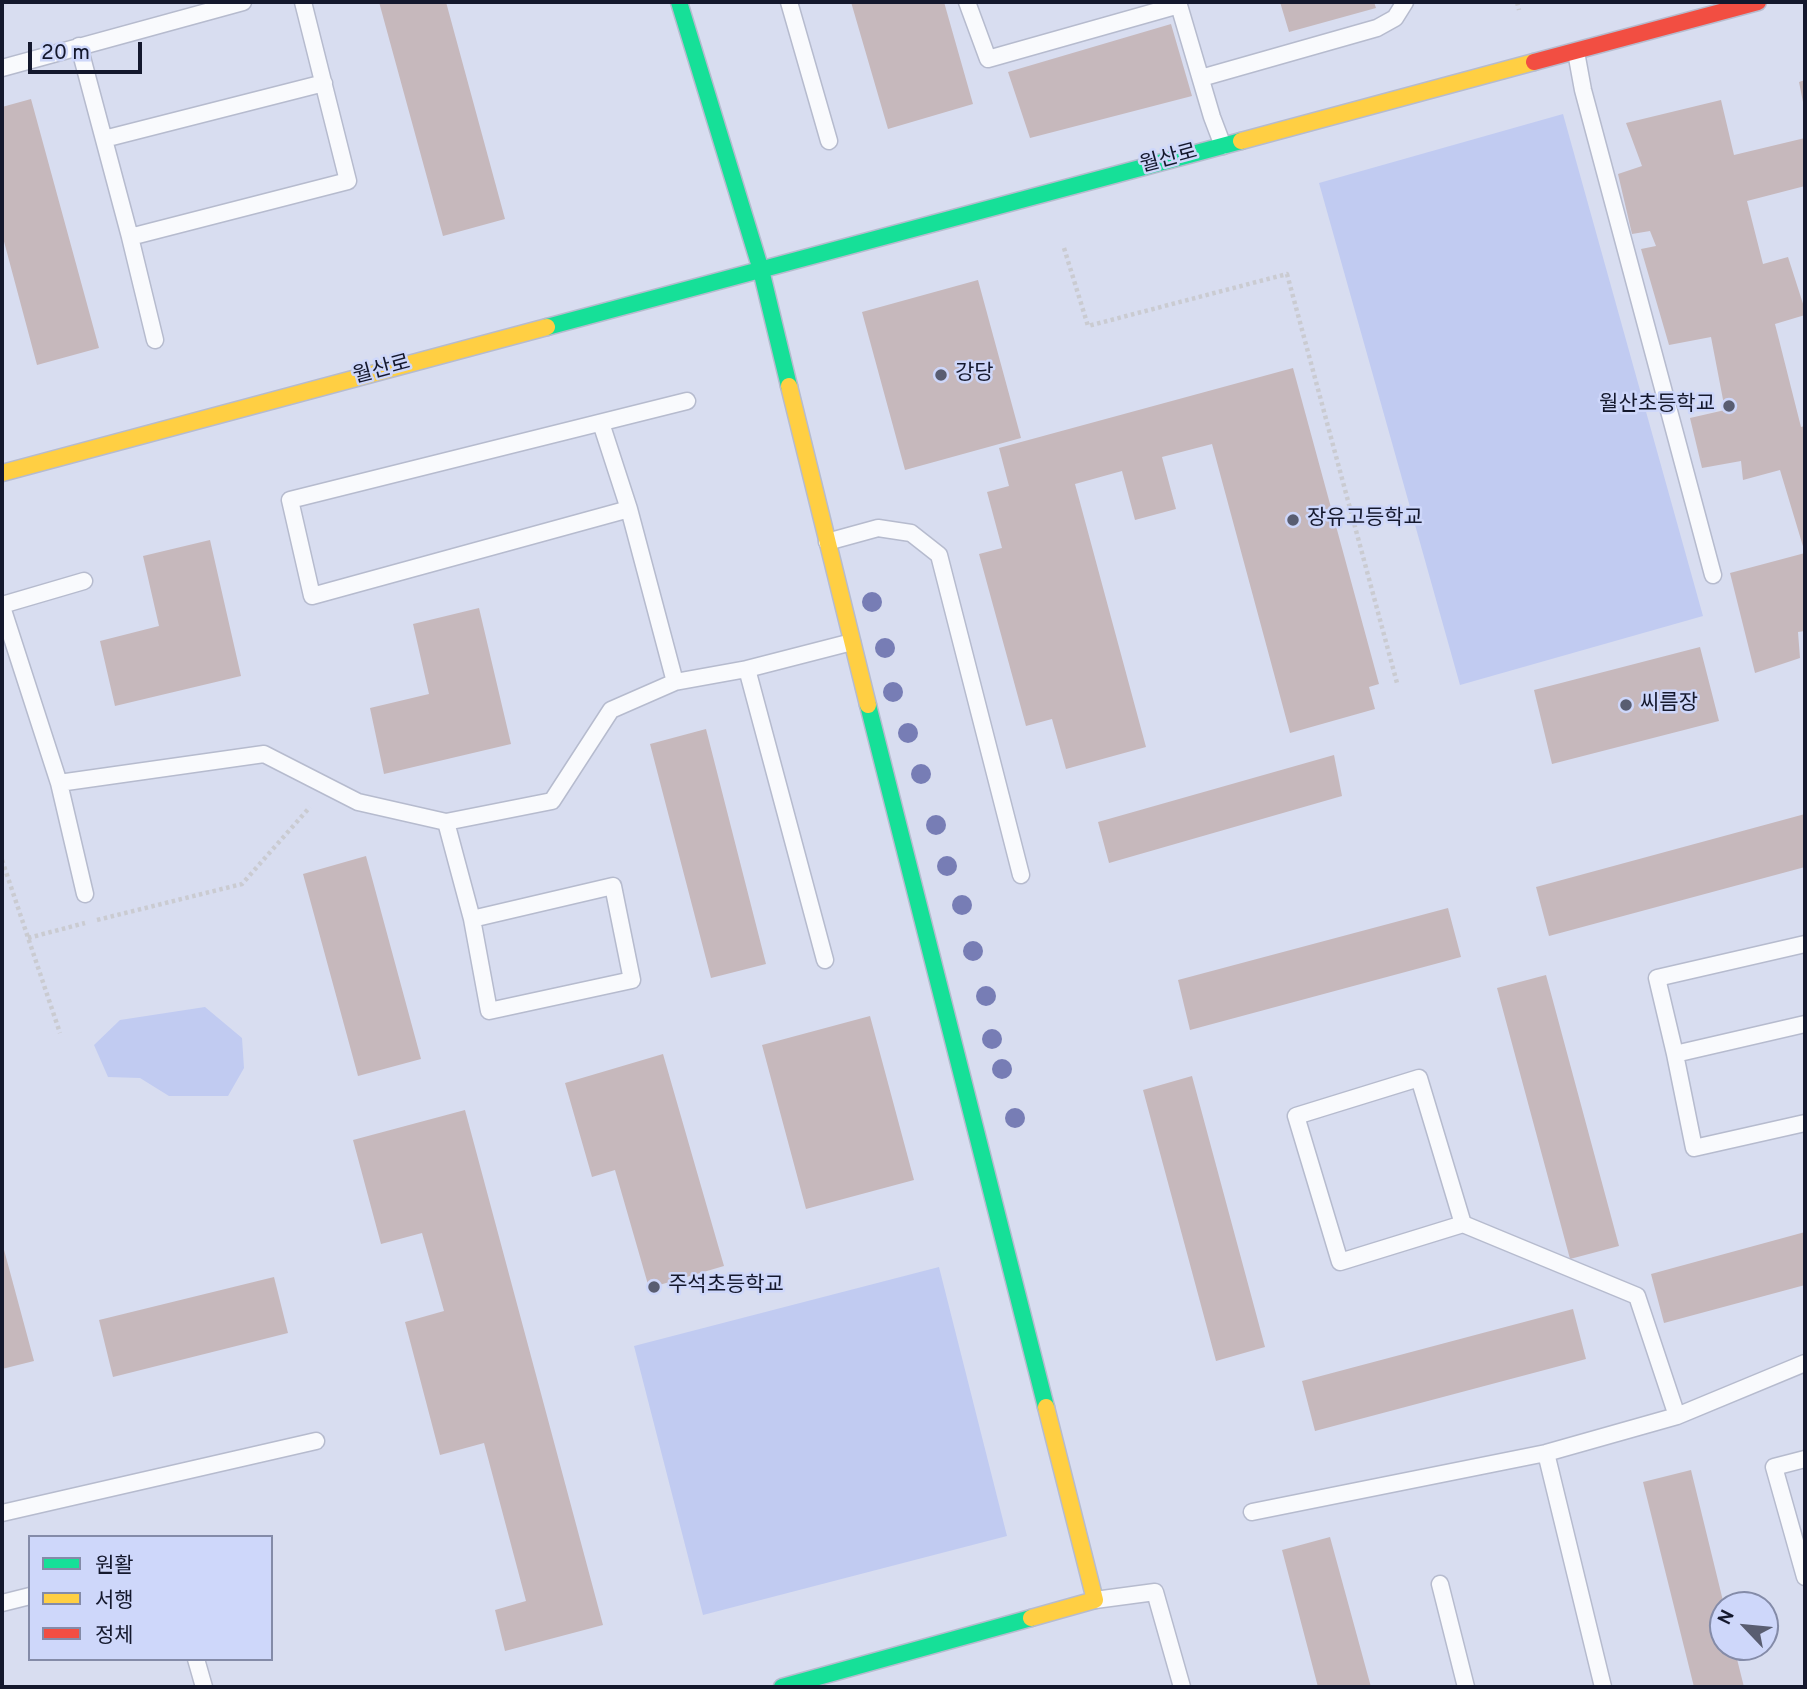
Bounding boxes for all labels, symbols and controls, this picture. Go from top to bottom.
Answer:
scale bar [32,28,145,72]
text: 20 m [41,40,90,67]
street label: 월산로 [1138,140,1200,180]
street label: 월산로 [351,351,413,391]
place label: 강당 [955,362,994,388]
marker: 강당 [933,367,949,383]
place label: 월산초등학교 [1599,393,1715,419]
marker: 월산초등학교 [1721,398,1737,414]
place label: 장유고등학교 [1307,507,1423,533]
marker: 장유고등학교 [1285,512,1301,528]
place label: 씨름장 [1640,692,1698,718]
marker: 씨름장 [1618,697,1634,713]
place label: 주석초등학교 [668,1274,784,1300]
marker: 주석초등학교 [646,1279,662,1295]
legend [28,1535,273,1661]
text: 원활 [95,1553,134,1580]
text: 서행 [95,1588,134,1615]
north arrow [1709,1591,1779,1661]
text: N [1713,1606,1741,1629]
text: 정체 [95,1623,134,1650]

